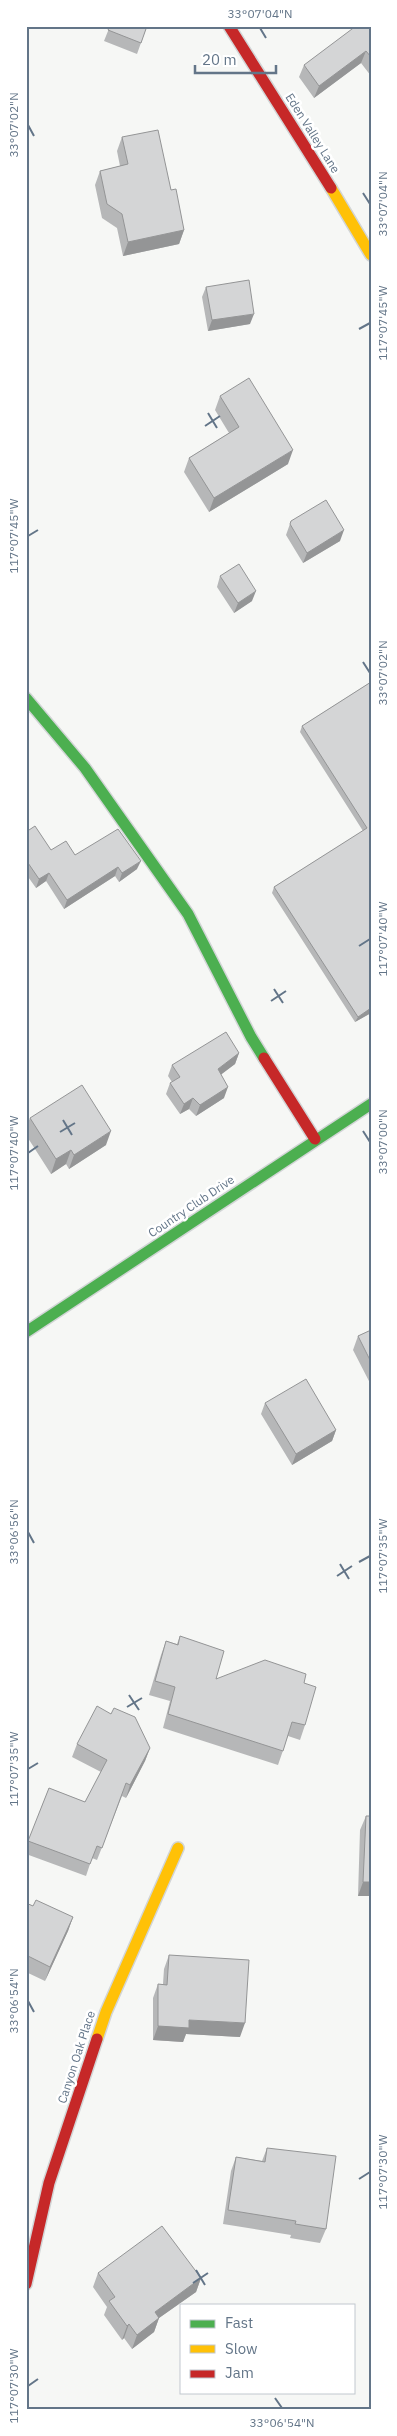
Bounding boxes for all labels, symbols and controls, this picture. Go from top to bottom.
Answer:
text: 33°07'04"N [227,6,293,21]
scale bar [195,42,276,74]
text: 20 m [202,50,237,69]
street label: Eden Valley Lane [283,90,344,176]
text: 33°07'02"N [6,92,21,158]
text: 33°07'04"N [375,171,390,237]
text: 117°07'45"W [375,285,390,360]
text: 117°07'45"W [6,498,21,573]
text: 33°07'02"N [375,640,390,706]
text: 117°07'40"W [375,901,390,976]
text: 33°07'00"N [375,1109,390,1175]
text: 117°07'40"W [6,1115,21,1190]
street label: Country Club Drive [145,1171,237,1240]
text: 33°06'56"N [6,1499,21,1565]
text: 117°07'35"W [375,1518,390,1593]
text: 117°07'35"W [6,1731,21,1806]
text: 33°06'54"N [6,1968,21,2034]
street label: Canyon Oak Place [54,2008,98,2105]
text: 117°07'30"W [375,2134,390,2209]
legend [180,2304,354,2394]
text: Fast [225,2313,253,2332]
text: Slow [225,2339,258,2358]
text: 117°07'30"W [6,2348,21,2423]
text: Jam [225,2363,254,2382]
text: 33°06'54"N [249,2415,315,2430]

